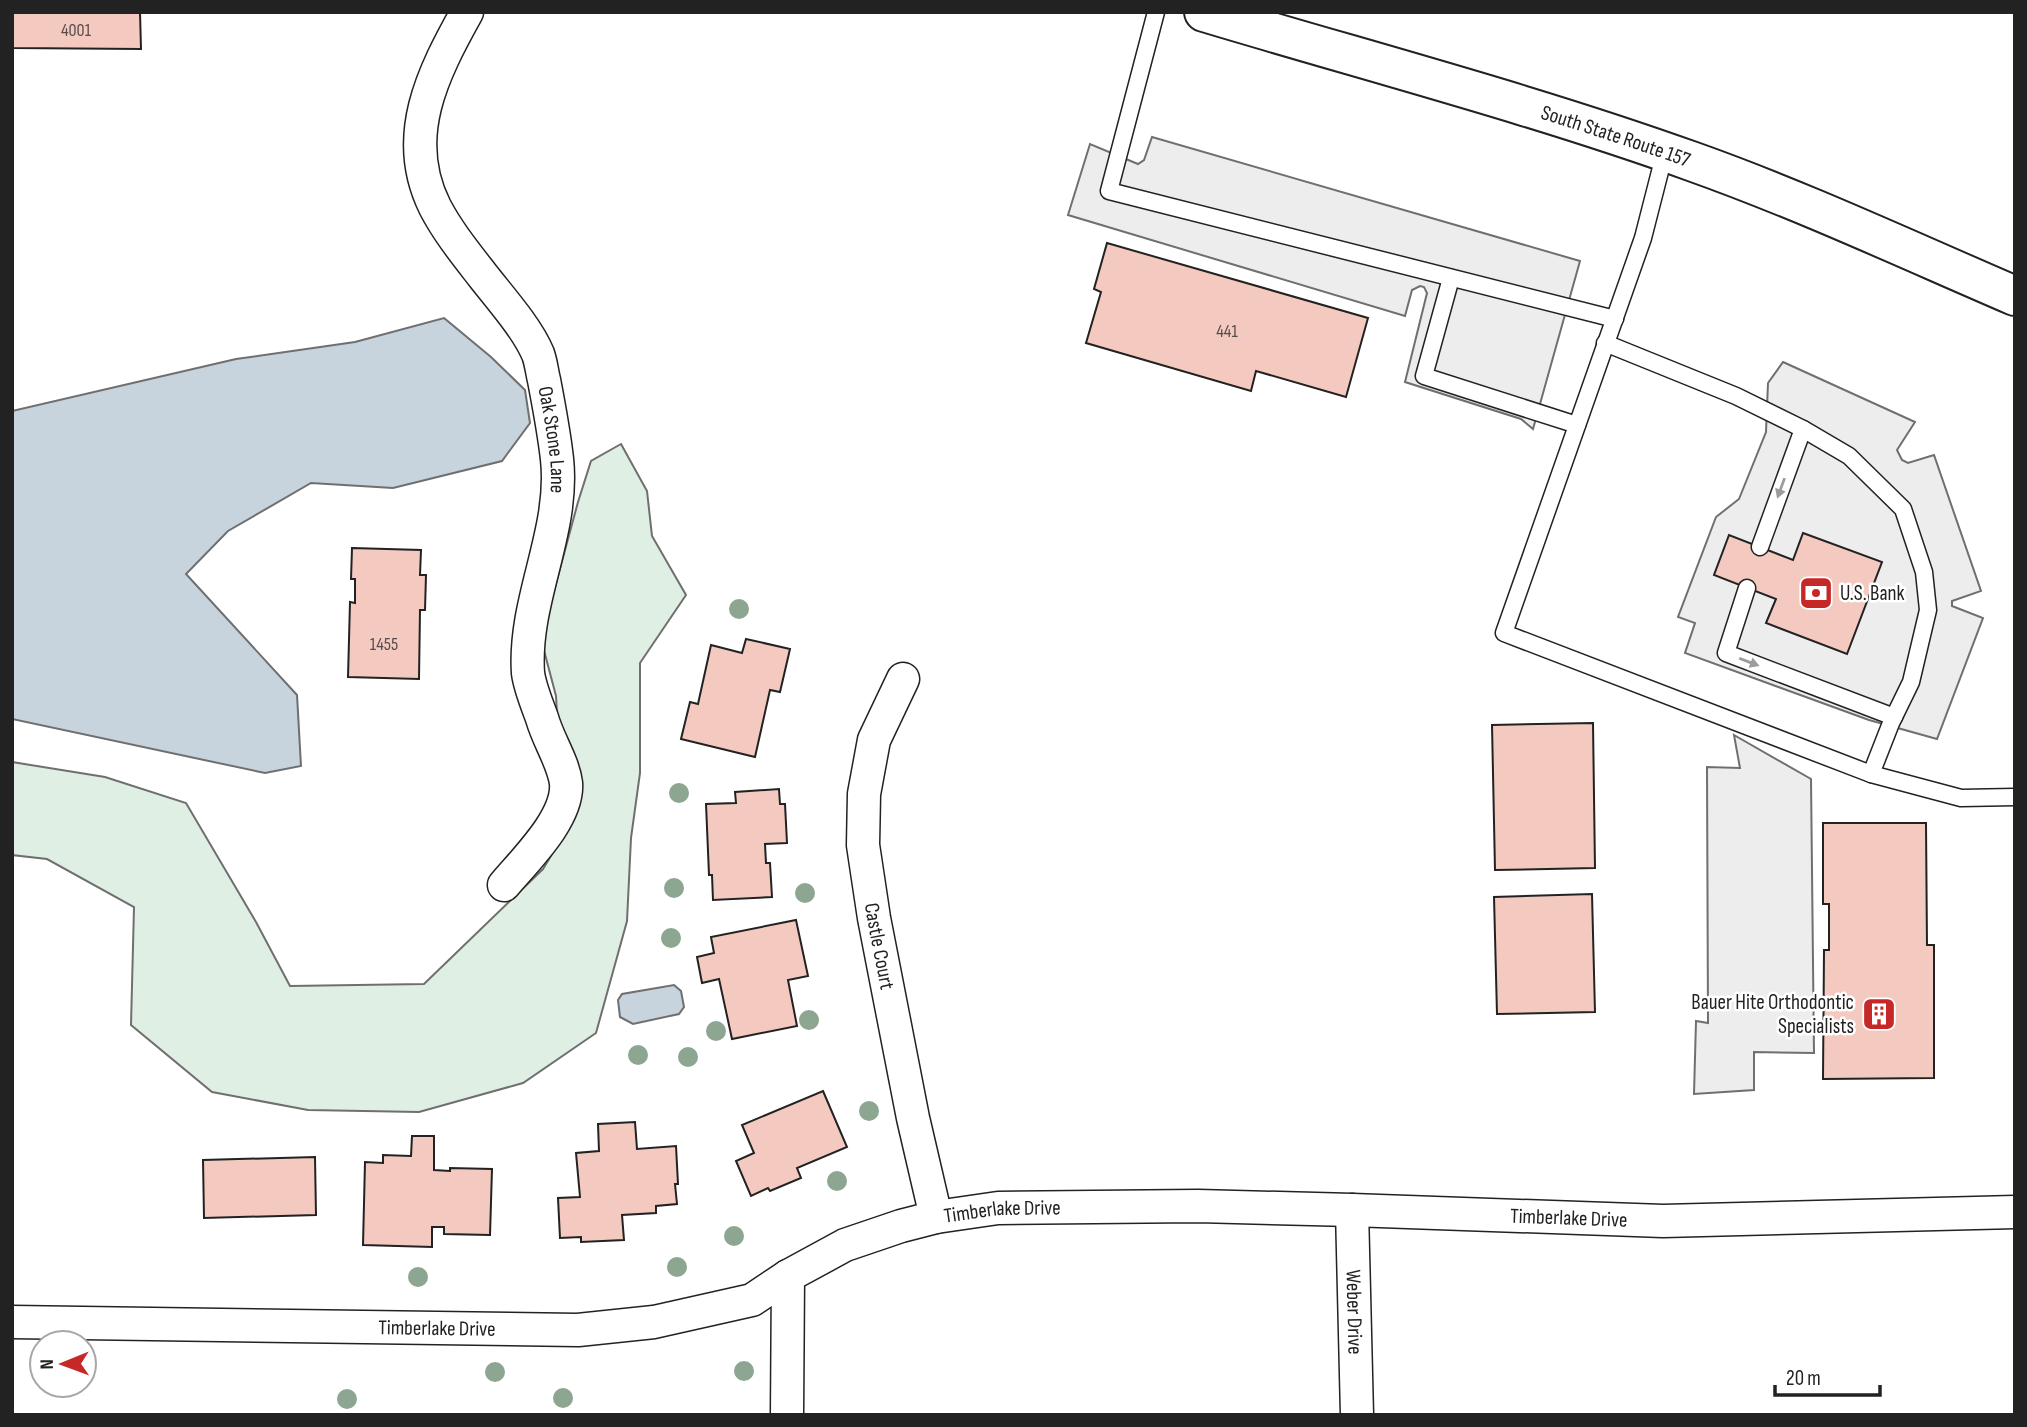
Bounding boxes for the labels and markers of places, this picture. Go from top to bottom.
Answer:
bank icon: U.S. Bank [1797,574,1835,612]
place label: U.S. Bank [1840,581,1905,606]
place label: Bauer Hite Orthodontic Specialists [1691,990,1854,1039]
building icon: Bauer Hite Orthodontic Specialists [1860,995,1898,1033]

